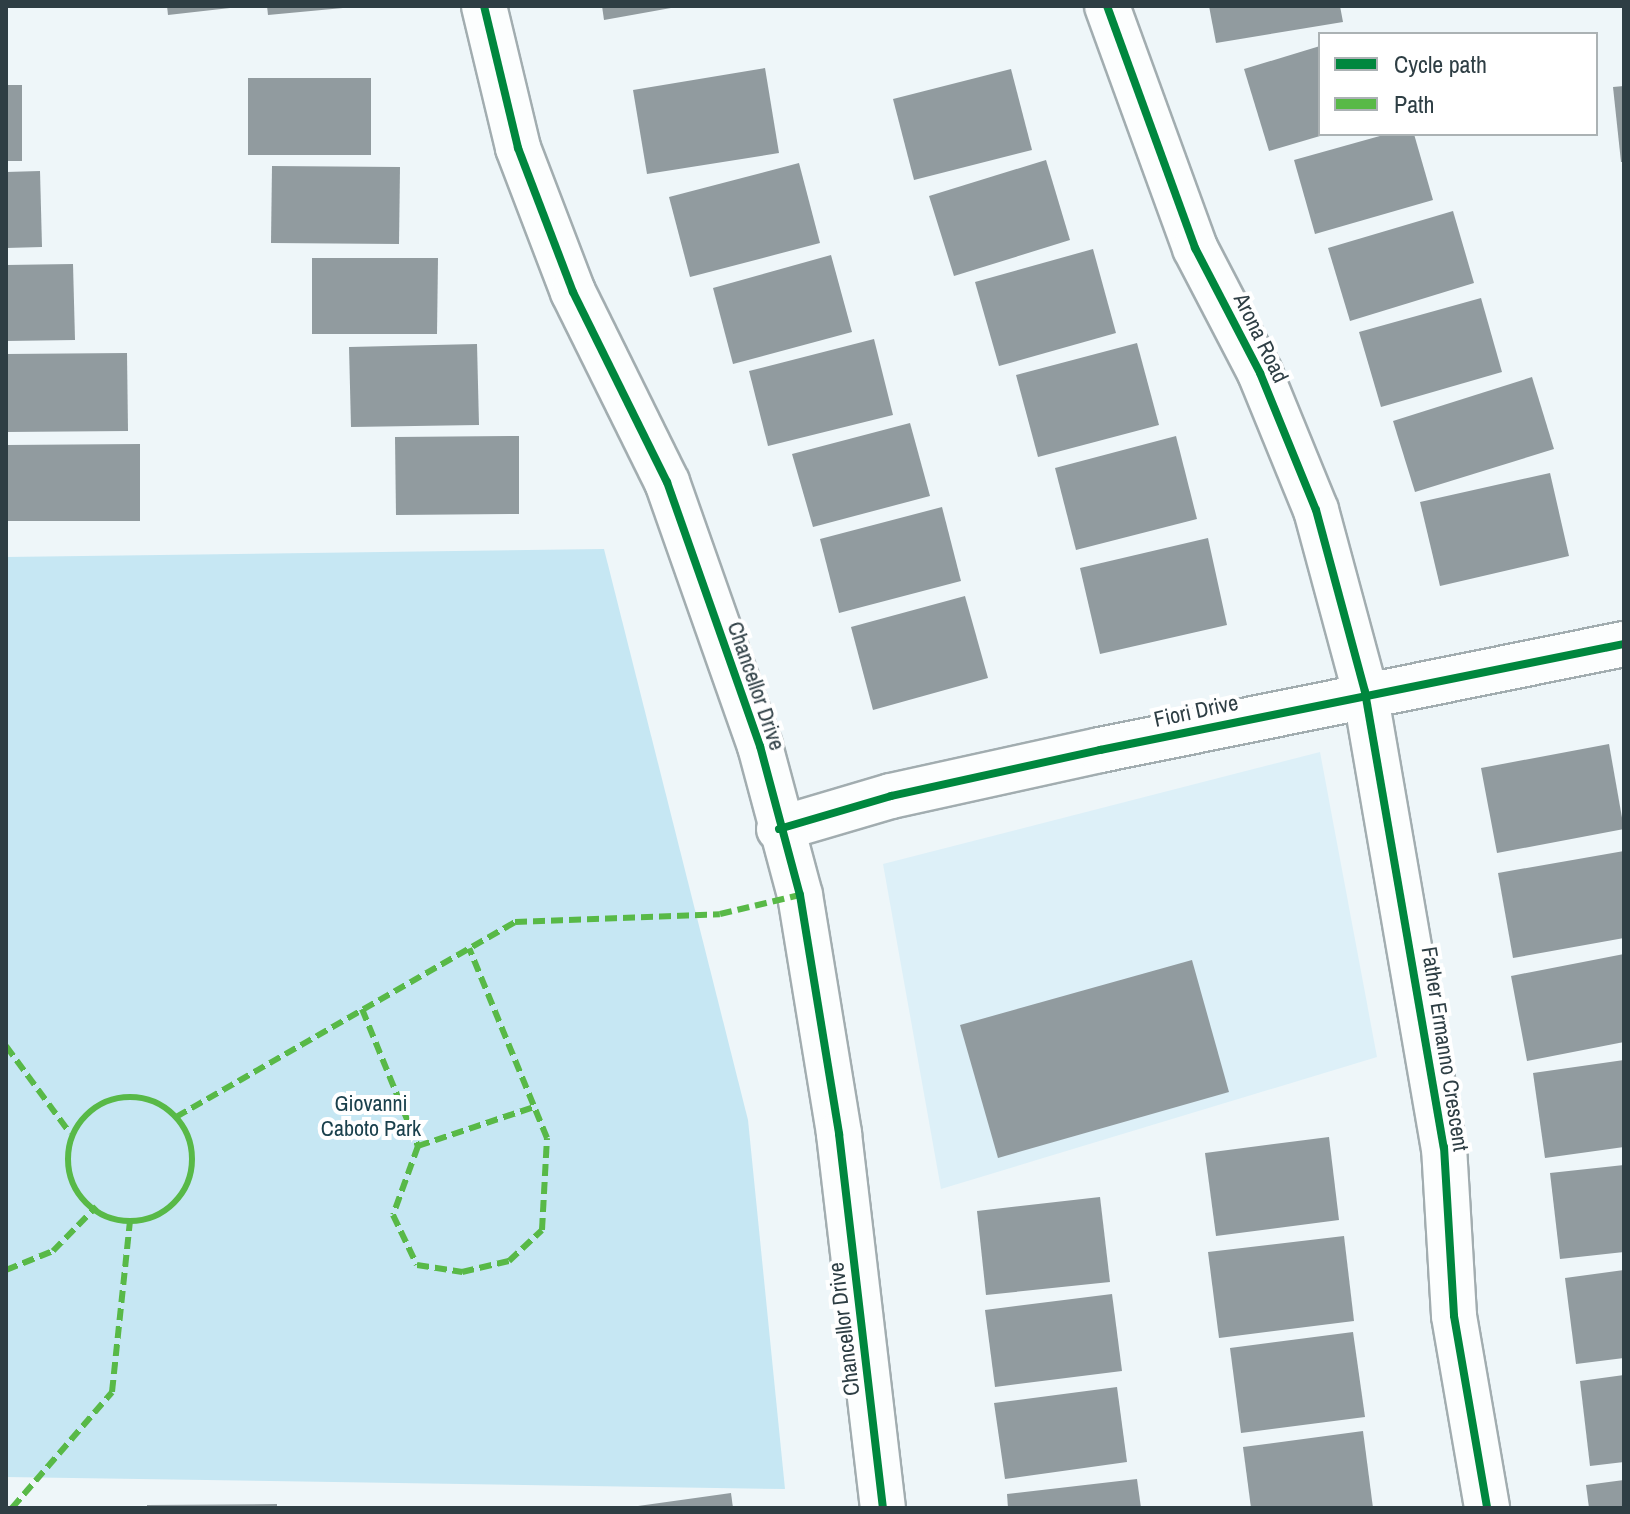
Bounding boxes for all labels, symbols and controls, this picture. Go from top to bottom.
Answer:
legend [1318,32,1598,136]
text: Cycle path [1394,48,1487,80]
text: Path [1394,88,1435,120]
street label: Arona Road [1228,289,1294,387]
street label: Chancellor Drive [722,618,790,754]
street label: Fiori Drive [1152,689,1240,733]
street label: Father Ermanno Crescent [1416,945,1474,1153]
park label: Giovanni Caboto Park [321,1090,421,1142]
street label: Chancellor Drive [823,1261,865,1397]

